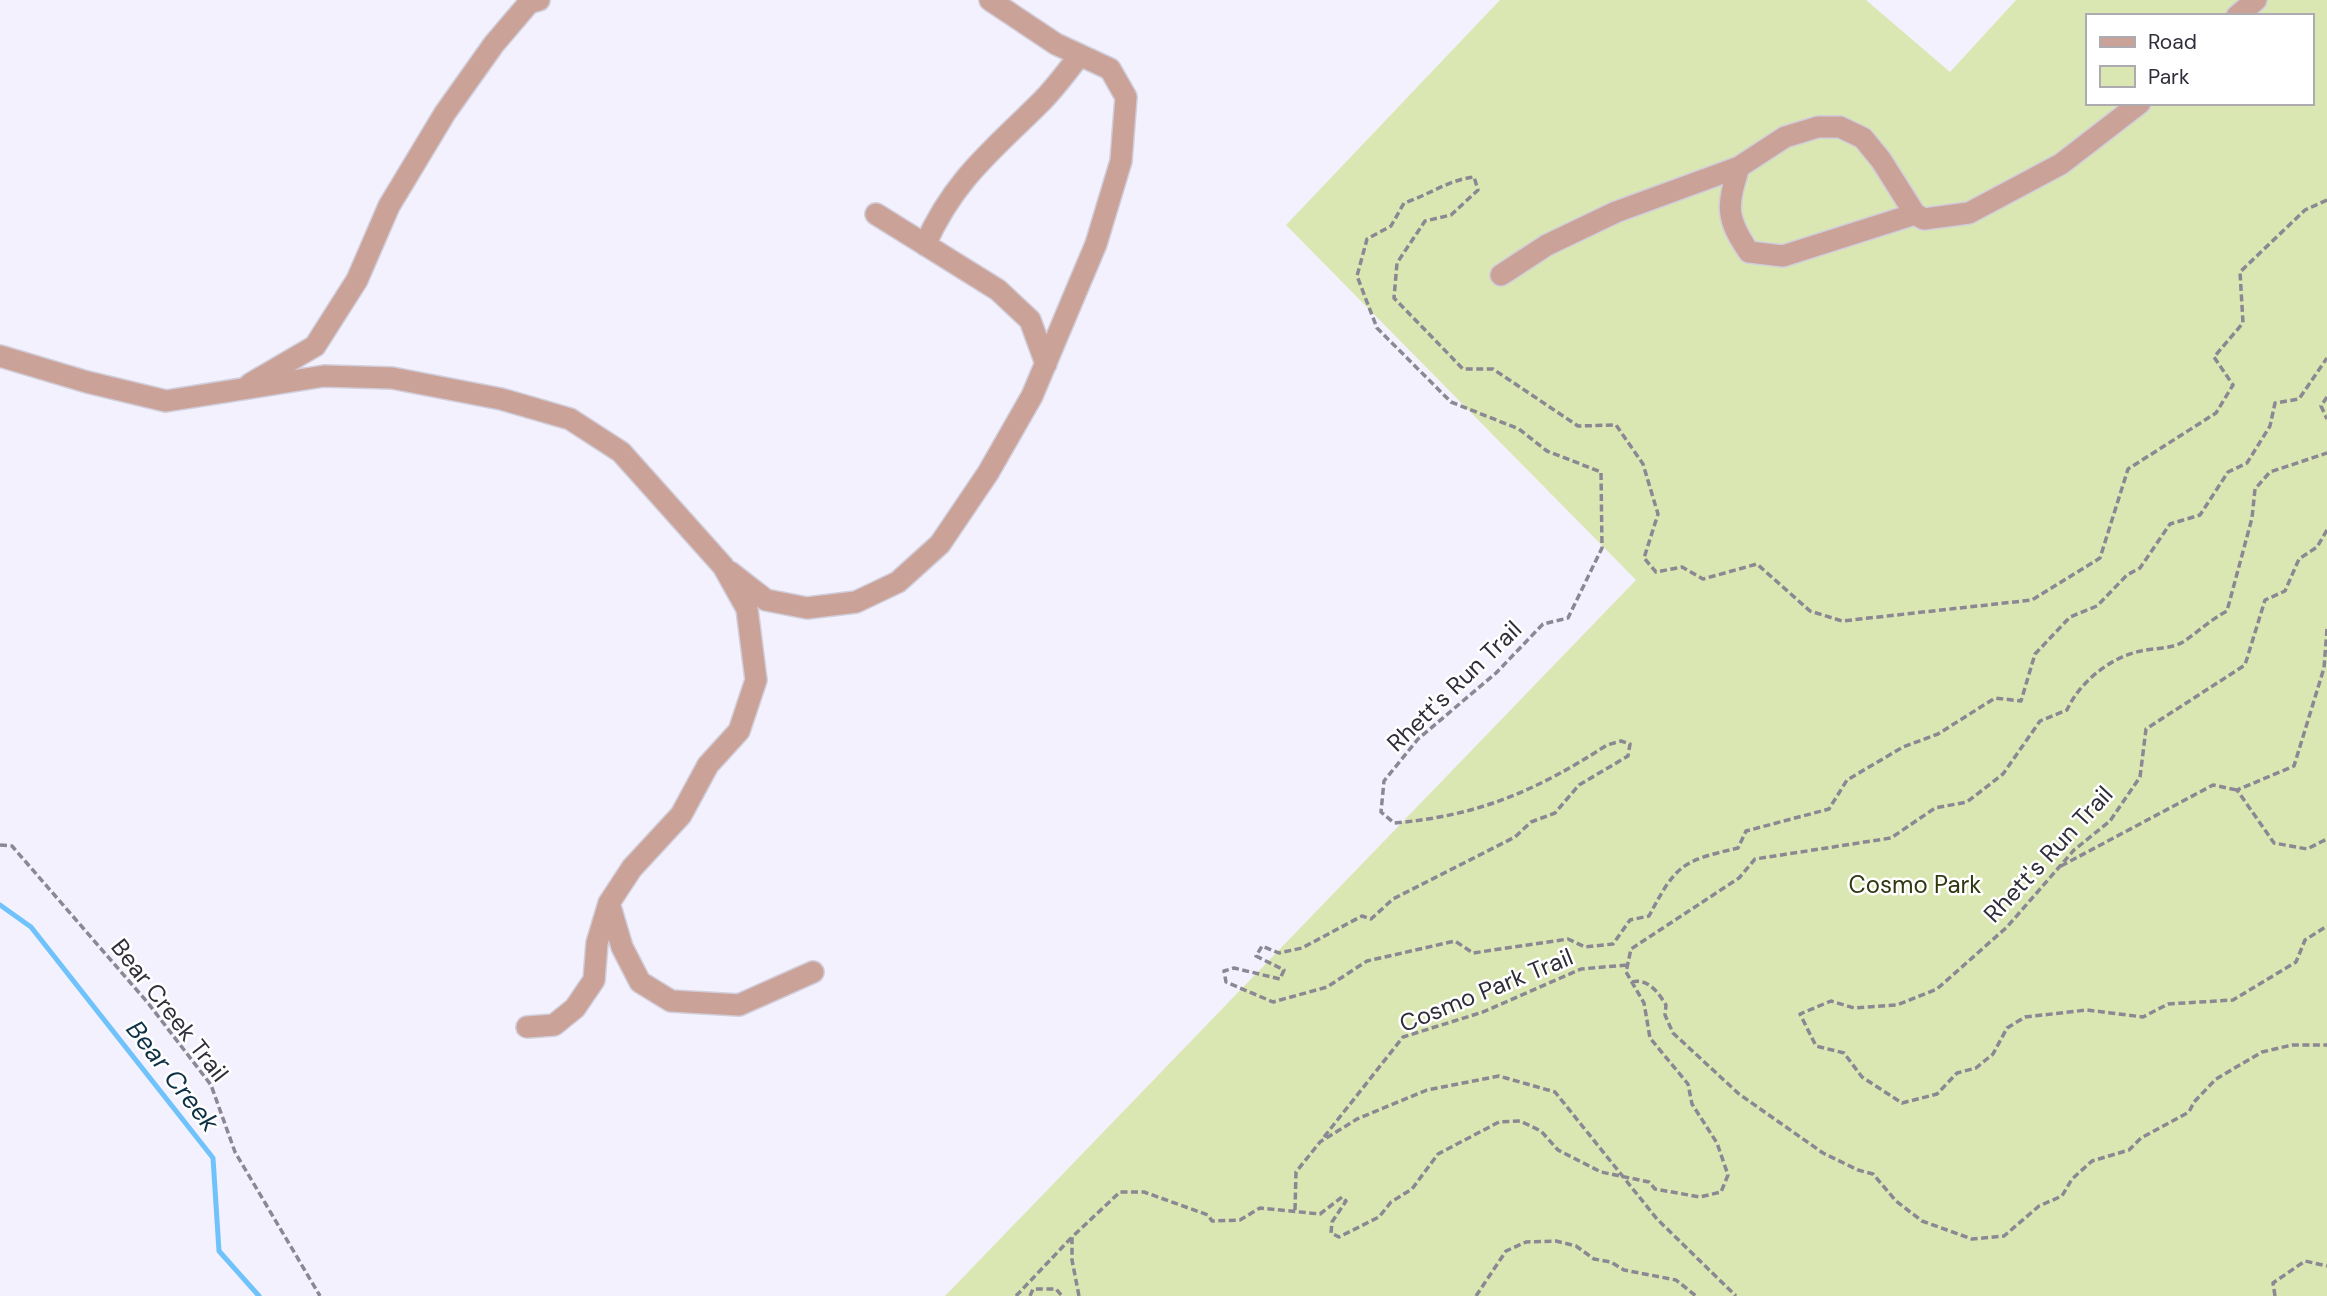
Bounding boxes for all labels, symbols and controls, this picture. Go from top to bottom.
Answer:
legend [2086,14,2313,105]
text: Road [2148,28,2197,56]
text: Park [2148,63,2190,91]
street label: Rhett's Run Trail [1380,614,1528,758]
street label: Rhett's Run Trail [1977,779,2119,929]
park label: Cosmo Park [1849,869,1981,900]
street label: Bear Creek Trail [105,933,235,1087]
street label: Cosmo Park Trail [1395,941,1577,1039]
water label: Bear Creek [120,1014,226,1138]

